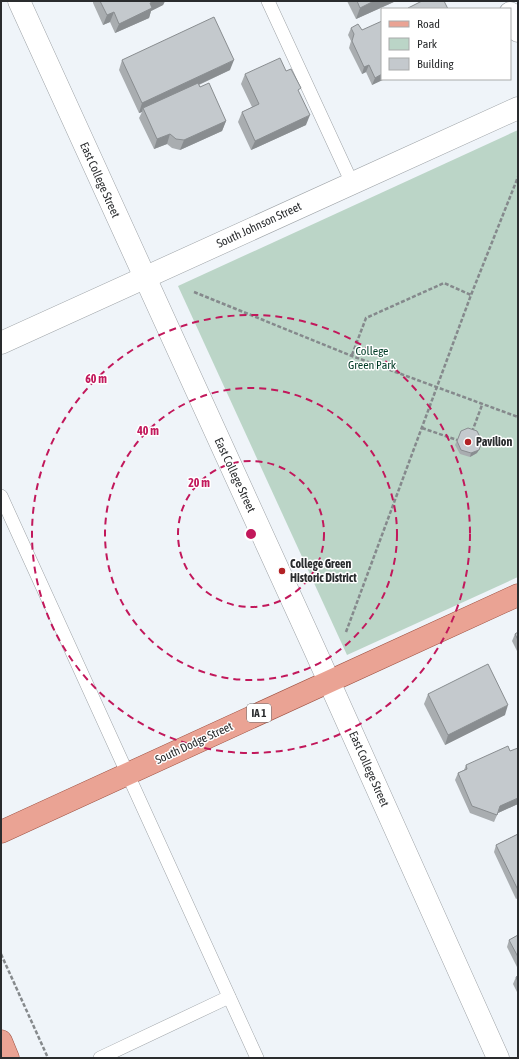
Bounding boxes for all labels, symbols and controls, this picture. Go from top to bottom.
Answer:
legend [381,8,511,80]
text: Road [417,17,440,31]
text: Park [417,37,438,51]
text: Building [417,57,455,71]
street label: East College Street [77,140,123,220]
street label: South Johnson Street [214,199,304,251]
park label: College Green Park [348,344,397,372]
text: 60 m [85,372,107,386]
text: 40 m [136,424,159,438]
street label: East College Street [212,435,259,515]
place label: Pavilion [476,435,513,449]
marker: Pavilion [463,437,473,447]
text: 20 m [188,476,210,490]
centre of rings [244,527,258,541]
place label: College Green Historic District [290,557,357,585]
marker: College Green Historic District [277,566,287,576]
road number: IA 1 [247,704,271,722]
street label: South Dodge Street [153,719,235,767]
street label: East College Street [346,729,392,809]

